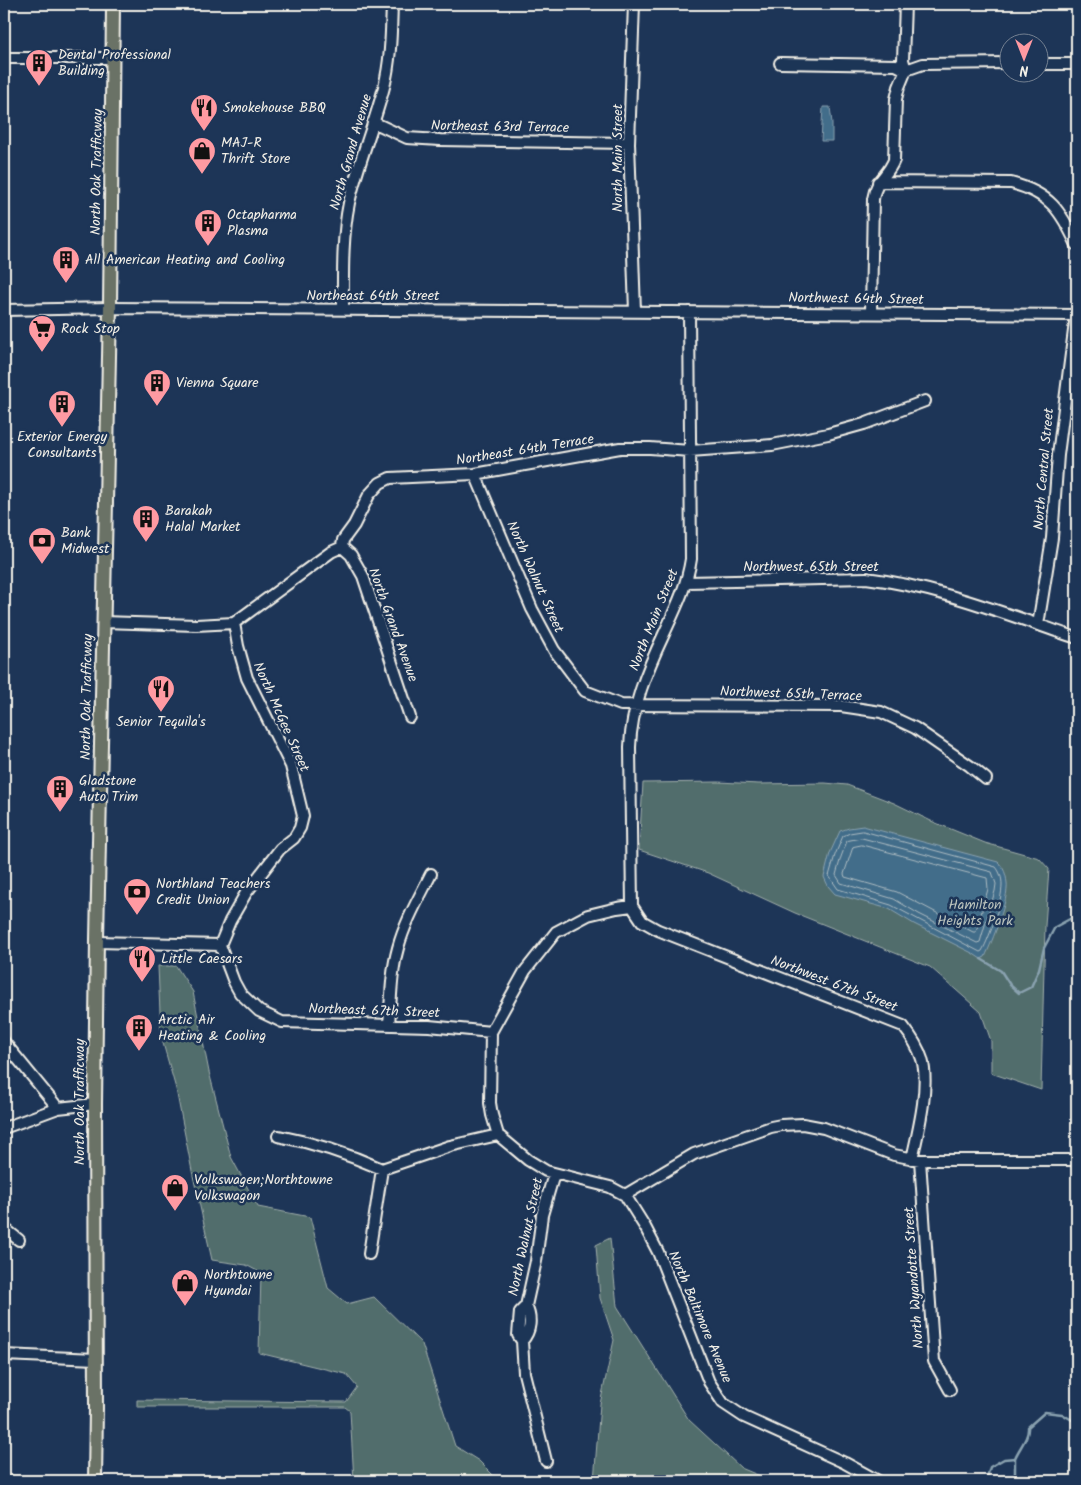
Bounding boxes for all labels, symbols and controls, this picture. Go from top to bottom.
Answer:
north arrow [998,32,1048,82]
place label: Dental Professional Building [58,44,172,82]
building icon: Dental Professional Building [24,48,54,87]
text: N [1019,59,1028,81]
street label: North Grand Avenue [324,91,378,213]
restaurant icon: Smokehouse BBQ [189,93,219,132]
place label: Smokehouse BBQ [223,97,326,119]
street label: North Main Street [607,103,629,212]
street label: North Oak Trafficway [85,108,109,235]
street label: Northeast 63rd Terrace [431,115,570,139]
place label: MAJ-R Thrift Store [221,132,291,170]
shop icon: MAJ-R Thrift Store [187,136,217,175]
place label: Octapharma Plasma [227,204,297,242]
building icon: Octapharma Plasma [193,208,223,247]
building icon: All American Heating and Cooling [51,245,81,284]
place label: All American Heating and Cooling [85,249,285,271]
street label: Northeast 64th Street [307,285,440,307]
street label: Northwest 64th Street [788,287,925,311]
supermarket icon: Rock Stop [27,314,57,353]
place label: Rock Stop [61,318,120,340]
building icon: Vienna Square [142,368,172,407]
place label: Vienna Square [176,372,259,394]
building icon: Exterior Energy Consultants [47,389,77,428]
street label: North Central Street [1028,407,1060,531]
place label: Exterior Energy Consultants [17,426,108,464]
street label: Northeast 64th Terrace [454,428,596,472]
place label: Barakah Halal Market [165,500,241,538]
building icon: Barakah Halal Market [131,504,161,543]
street label: North Walnut Street [500,517,570,637]
place label: Bank Midwest [61,522,110,560]
bank icon: Bank Midwest [27,526,57,565]
street label: Northwest 65th Street [743,556,879,578]
street label: North Grand Avenue [362,565,424,686]
street label: North Main Street [623,565,685,674]
street label: North Oak Trafficway [75,633,99,760]
street label: North McGee Street [247,658,315,776]
restaurant icon: Senior Tequila's [146,674,176,713]
street label: Northwest 65th Terrace [720,681,863,707]
place label: Senior Tequila's [116,711,206,733]
place label: Gladstone Auto Trim [79,770,138,808]
building icon: Gladstone Auto Trim [45,774,75,813]
place label: Northland Teachers Credit Union [156,873,270,911]
bank icon: Northland Teachers Credit Union [122,877,152,916]
park label: Hamilton Heights Park [937,894,1013,932]
restaurant icon: Little Caesars [127,944,157,983]
place label: Little Caesars [161,948,243,970]
street label: Northwest 67th Street [767,950,901,1019]
street label: Northeast 67th Street [308,998,441,1024]
place label: Arctic Air Heating & Cooling [158,1009,266,1047]
building icon: Arctic Air Heating & Cooling [124,1013,154,1052]
street label: North Oak Trafficway [69,1038,91,1165]
place label: Volkswagen;Northtowne Volkswagon [194,1169,333,1207]
shop icon: Volkswagen;Northtowne Volkswagon [160,1173,190,1212]
street label: North Walnut Street [503,1175,549,1298]
street label: North Wyandotte Street [898,1206,930,1350]
street label: North Baltimore Avenue [662,1247,738,1387]
place label: Northtowne Hyundai [204,1264,273,1302]
shop icon: Northtowne Hyundai [170,1268,200,1307]

